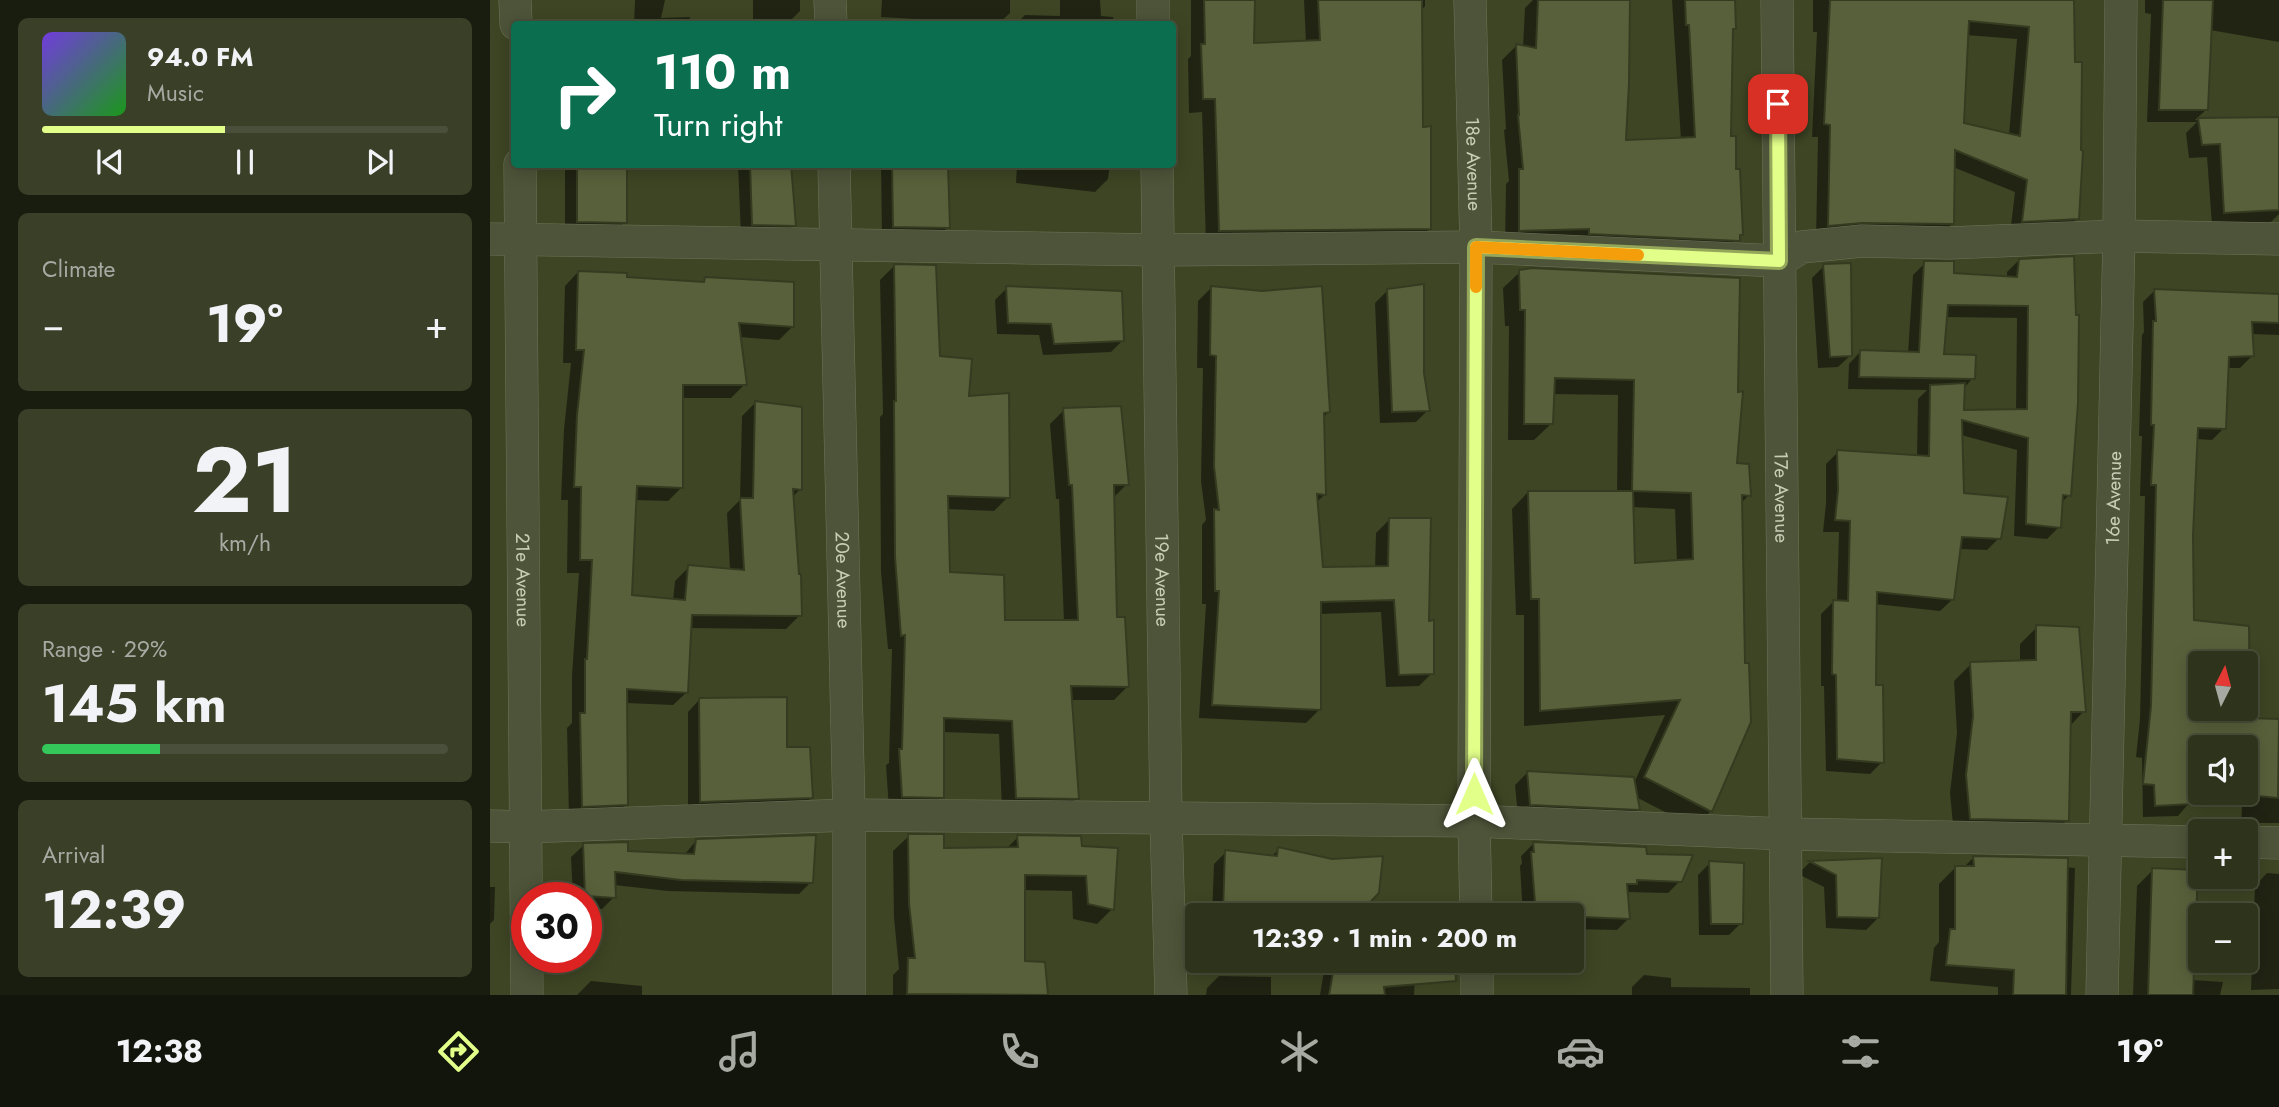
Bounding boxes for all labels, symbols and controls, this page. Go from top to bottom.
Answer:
text: 110 m [654,37,791,107]
text: 94.0 FM [147,38,253,76]
icon: right [539,49,630,140]
pin [1748,74,1808,134]
text: Music [147,76,204,110]
icon: arrive [1759,85,1797,123]
text: Turn right [654,102,783,148]
street label: 18e Avenue [1459,117,1489,211]
icon: previous [91,143,129,181]
icon: pause [226,143,264,181]
icon: next [361,143,399,181]
text: Climate [42,252,115,286]
text: 19° [206,286,283,362]
text: − [42,297,64,352]
text: + [425,297,448,352]
text: 21 [192,415,298,546]
street label: 17e Avenue [1768,451,1796,543]
street label: 16e Avenue [2099,451,2128,546]
text: km/h [219,526,271,560]
street label: 20e Avenue [829,531,858,629]
street label: 21e Avenue [510,533,537,627]
street label: 19e Avenue [1149,533,1177,627]
text: Range · 29% [42,632,167,666]
north arrow [2188,651,2258,721]
map controls [2188,651,2258,973]
text: 145 km [42,666,227,742]
button: sound [2188,735,2258,805]
position arrow [1437,757,1511,831]
button: + [2188,819,2258,889]
text: Arrival [42,838,105,872]
text: 12:39 [42,872,186,948]
speed limit sign: 30 [511,882,602,973]
button: − [2188,903,2258,973]
text: 12:39 · 1 min · 200 m [1252,919,1517,957]
icon: directions [434,1027,483,1076]
icon: music [715,1027,764,1076]
icon: phone [995,1027,1044,1076]
icon: climate [1275,1027,1324,1076]
icon: car [1556,1027,1605,1076]
icon: filters [1836,1027,1885,1076]
text: 12:38 [116,1028,203,1074]
text: 19° [2116,1028,2163,1074]

